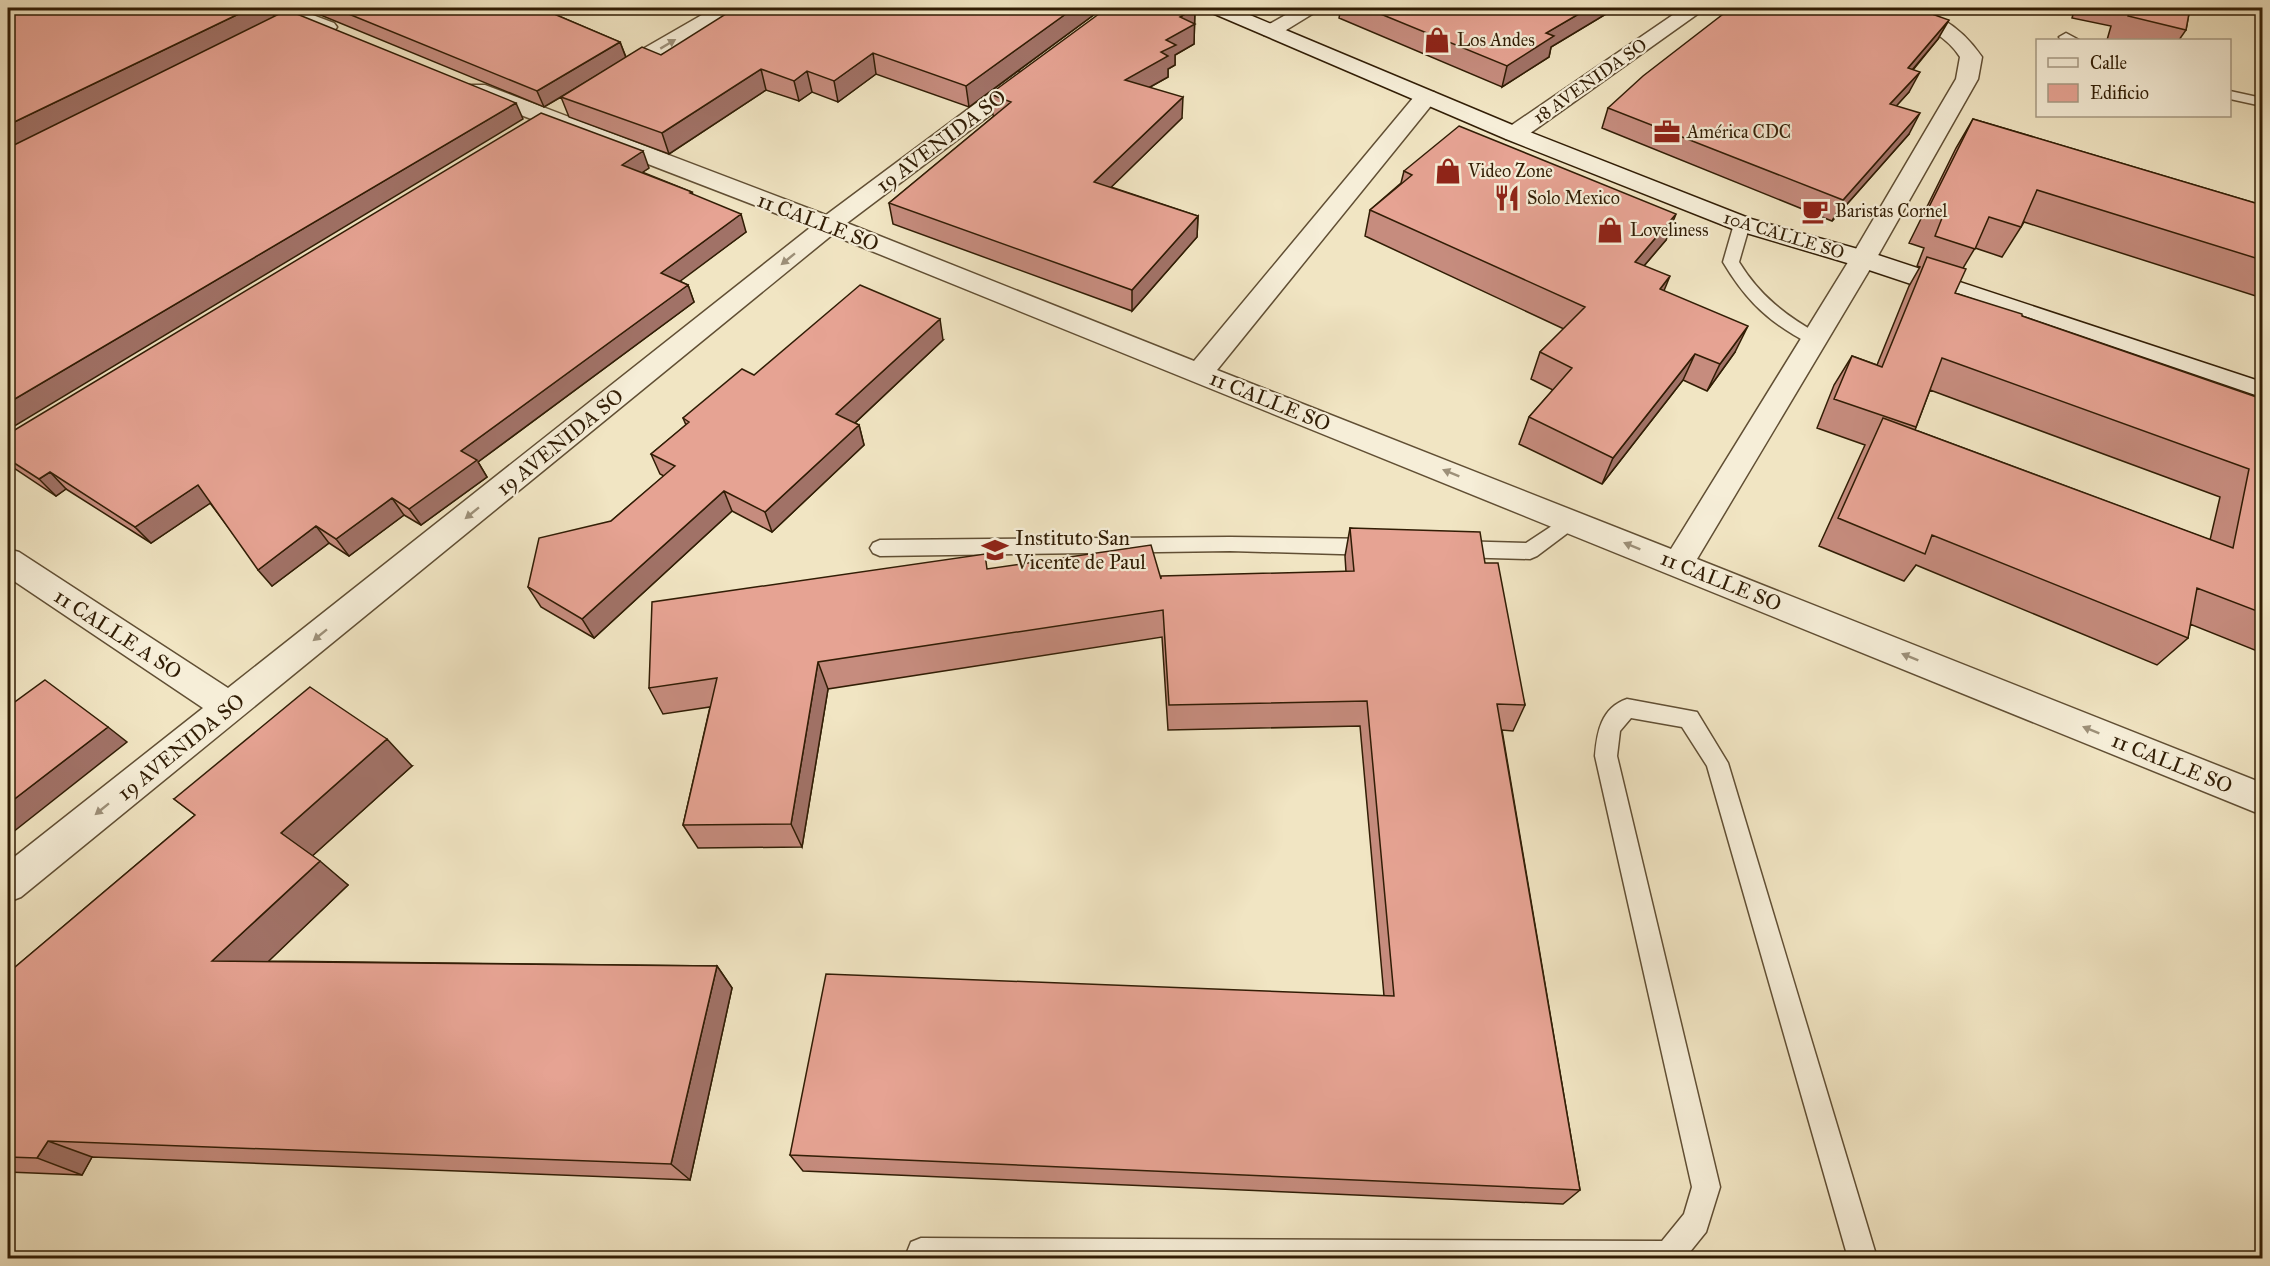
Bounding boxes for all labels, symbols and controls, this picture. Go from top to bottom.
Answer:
shop icon: Los Andes [1422,25,1452,55]
place label: Los Andes [1457,29,1535,51]
street label: 18 AVENIDA SO [1529,34,1651,128]
one-way arrow [660,38,676,49]
legend [2036,39,2231,117]
text: Calle [2090,52,2127,74]
text: Edificio [2090,82,2149,104]
street label: 19 AVENIDA SO [871,84,1011,198]
office icon: América CDC [1652,117,1682,147]
place label: América CDC [1686,121,1791,143]
shop icon: Video Zone [1433,156,1463,186]
place label: Video Zone [1467,160,1553,182]
restaurant icon: Solo Mexico [1492,183,1522,213]
street label: 11 CALLE SO [753,187,883,257]
place label: Solo Mexico [1527,187,1620,209]
cafe icon: Baristas Cornel [1800,196,1830,226]
place label: Baristas Cornel [1835,200,1948,222]
street label: 10A CALLE SO [1721,206,1847,264]
shop icon: Loveliness [1595,215,1625,245]
place label: Loveliness [1630,219,1708,241]
one-way arrow [780,252,795,264]
street label: 11 CALLE SO [1206,365,1334,437]
street label: 19 AVENIDA SO [491,383,629,501]
one-way arrow [1442,468,1460,477]
one-way arrow [464,506,480,519]
place label: Instituto San Vicente de Paul [1014,525,1146,575]
school or university icon: Instituto San Vicente de Paul [980,535,1010,565]
one-way arrow [1623,540,1641,550]
street label: 11 CALLE SO [1657,545,1785,617]
street label: 11 CALLE A SO [49,583,187,685]
one-way arrow [312,628,328,641]
one-way arrow [1901,652,1919,662]
street label: 19 AVENIDA SO [112,688,250,806]
one-way arrow [2082,725,2100,735]
street label: 11 CALLE SO [2108,727,2236,799]
one-way arrow [95,803,110,815]

